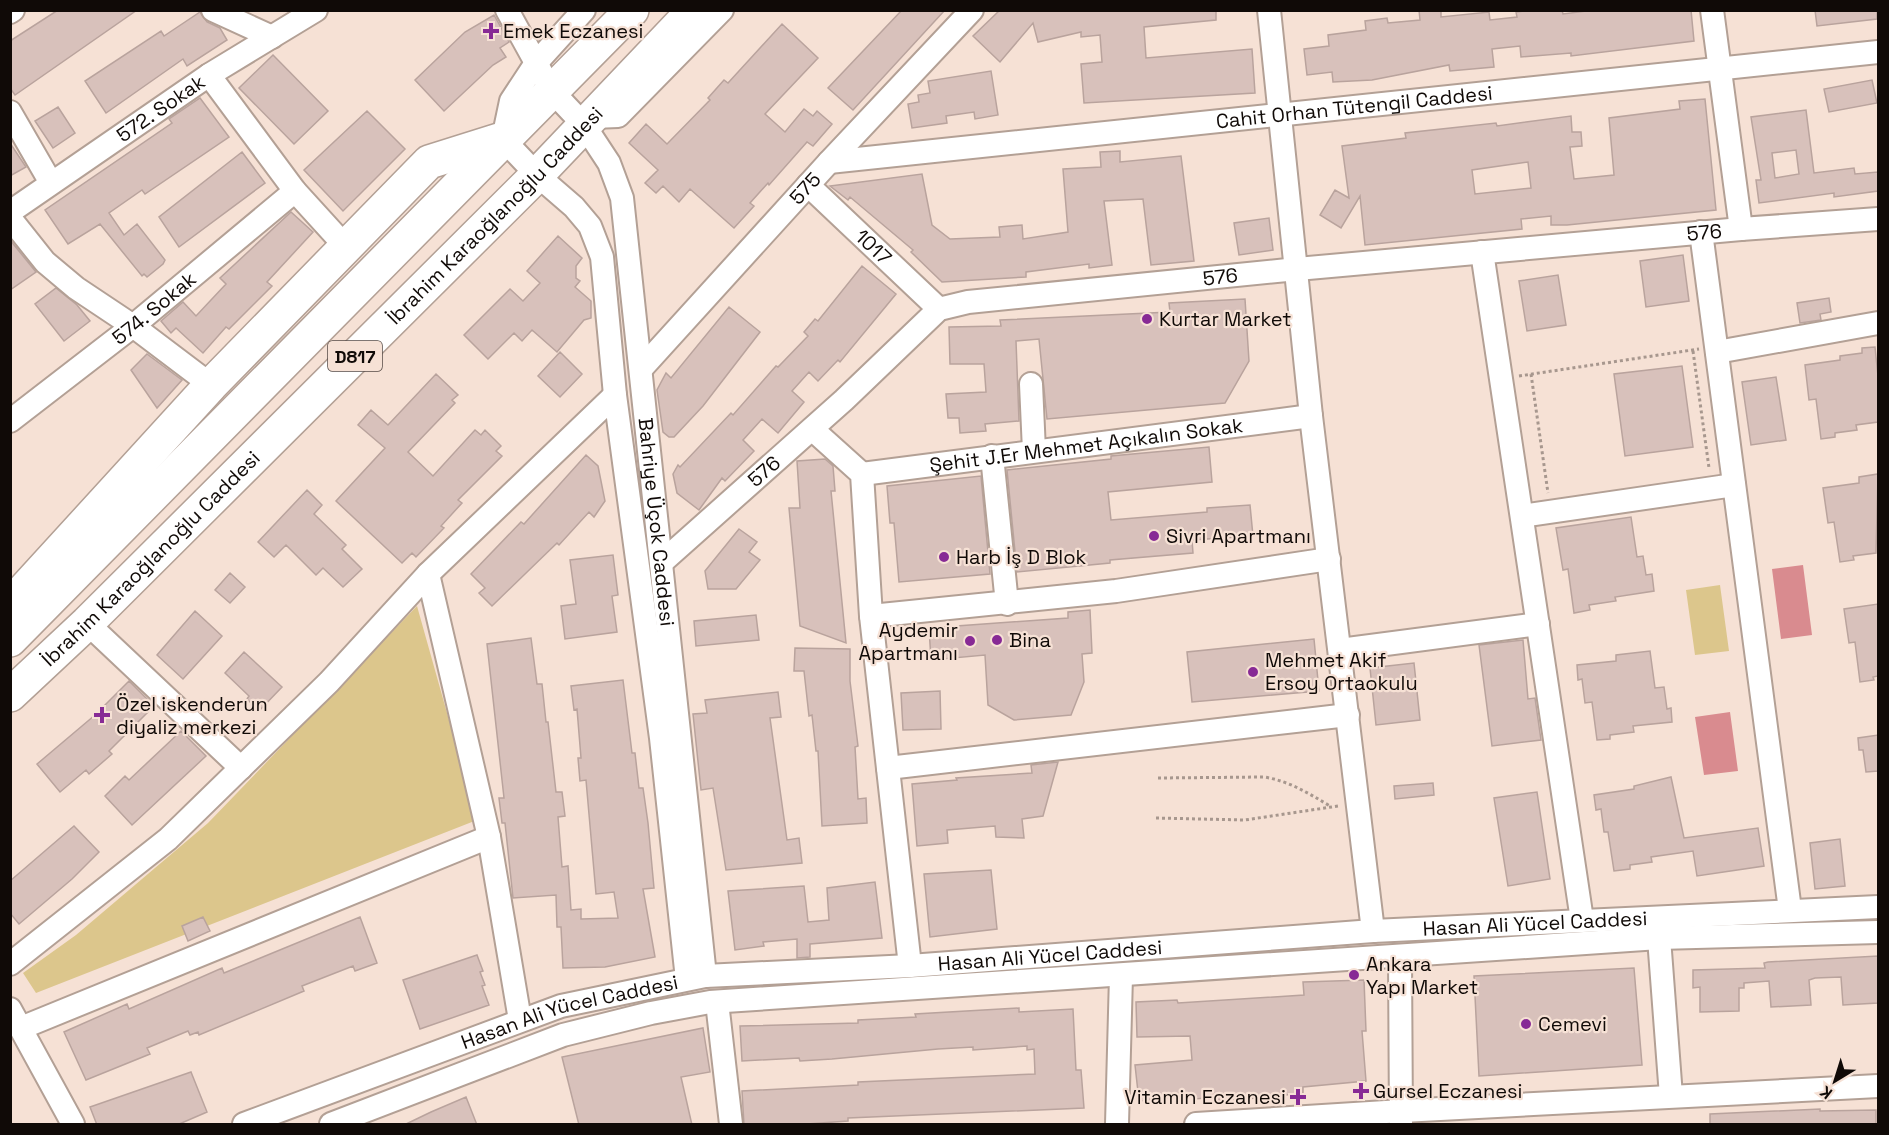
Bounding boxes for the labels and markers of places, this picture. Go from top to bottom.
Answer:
place label: Emek Eczanesi [503,18,643,44]
marker: Emek Eczanesi [484,24,498,38]
place label: Kurtar Market [1159,306,1291,332]
marker: Kurtar Market [1140,312,1154,326]
place label: Sivri Apartmanı [1166,523,1311,549]
marker: Sivri Apartmanı [1147,529,1161,543]
place label: Harb İş D Blok [956,544,1087,570]
marker: Harb İş D Blok [937,550,951,564]
place label: Aydemir Apartmanı [858,617,958,666]
place label: Bina [1009,627,1051,653]
marker: Bina [990,633,1004,647]
marker: Aydemir Apartmanı [963,634,977,648]
place label: Mehmet Akif Ersoy Ortaokulu [1265,647,1418,696]
marker: Mehmet Akif Ersoy Ortaokulu [1246,665,1260,679]
place label: Özel iskenderun diyaliz merkezi [116,691,268,740]
marker: Özel iskenderun diyaliz merkezi [93,706,111,724]
place label: Ankara Yapı Market [1366,951,1478,1000]
marker: Ankara Yapı Market [1347,968,1361,982]
place label: Cemevi [1538,1011,1607,1037]
marker: Cemevi [1519,1017,1533,1031]
place label: Gursel Eczanesi [1373,1078,1522,1104]
place label: Vitamin Eczanesi [1124,1084,1286,1110]
marker: Gursel Eczanesi [1354,1084,1368,1098]
marker: Vitamin Eczanesi [1291,1090,1305,1104]

